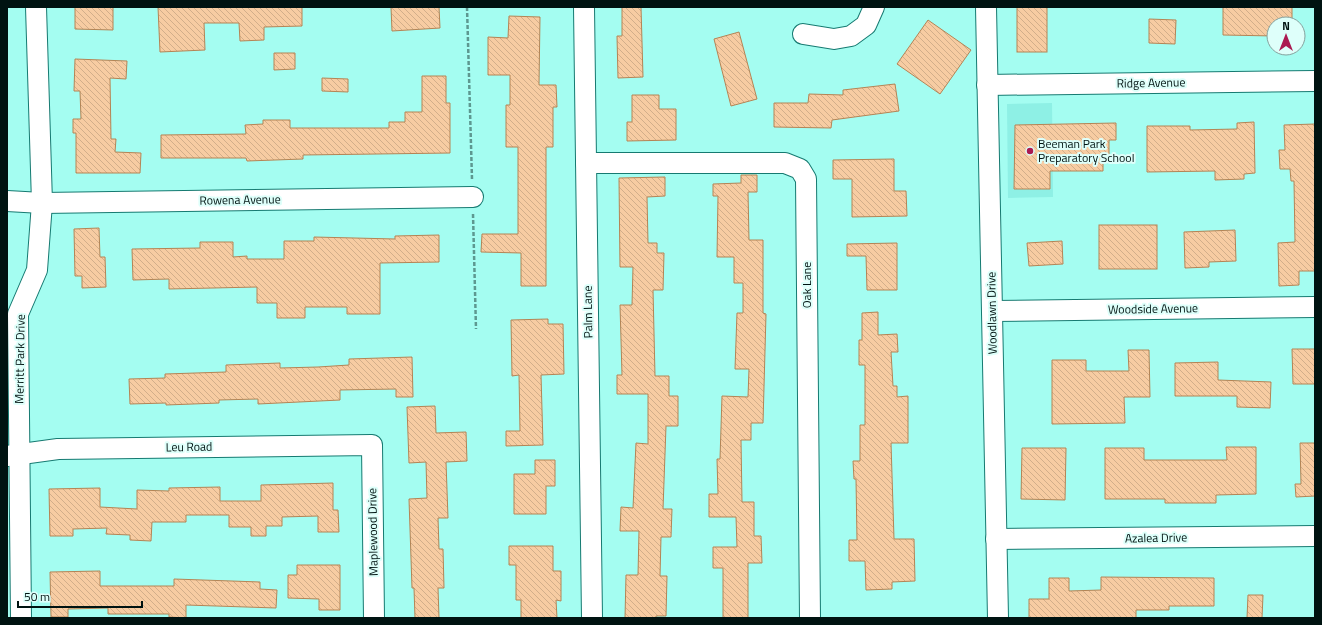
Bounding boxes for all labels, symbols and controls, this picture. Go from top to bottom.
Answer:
north arrow [1266,16,1306,56]
text: N [1282,18,1290,34]
street label: Ridge Avenue [1116,72,1186,93]
place label: Beeman Park Preparatory School [1038,134,1134,167]
marker: Beeman Park Preparatory School [1025,146,1035,156]
street label: Rowena Avenue [199,189,281,210]
street label: Oak Lane [797,262,816,308]
street label: Woodlawn Drive [981,272,1002,355]
street label: Palm Lane [578,285,597,339]
street label: Woodside Avenue [1108,298,1198,319]
street label: Merritt Park Drive [9,314,30,404]
street label: Leu Road [165,437,213,456]
street label: Maplewood Drive [362,488,383,576]
street label: Azalea Drive [1125,527,1187,548]
scale bar [18,583,142,609]
text: 50 m [24,587,50,606]

